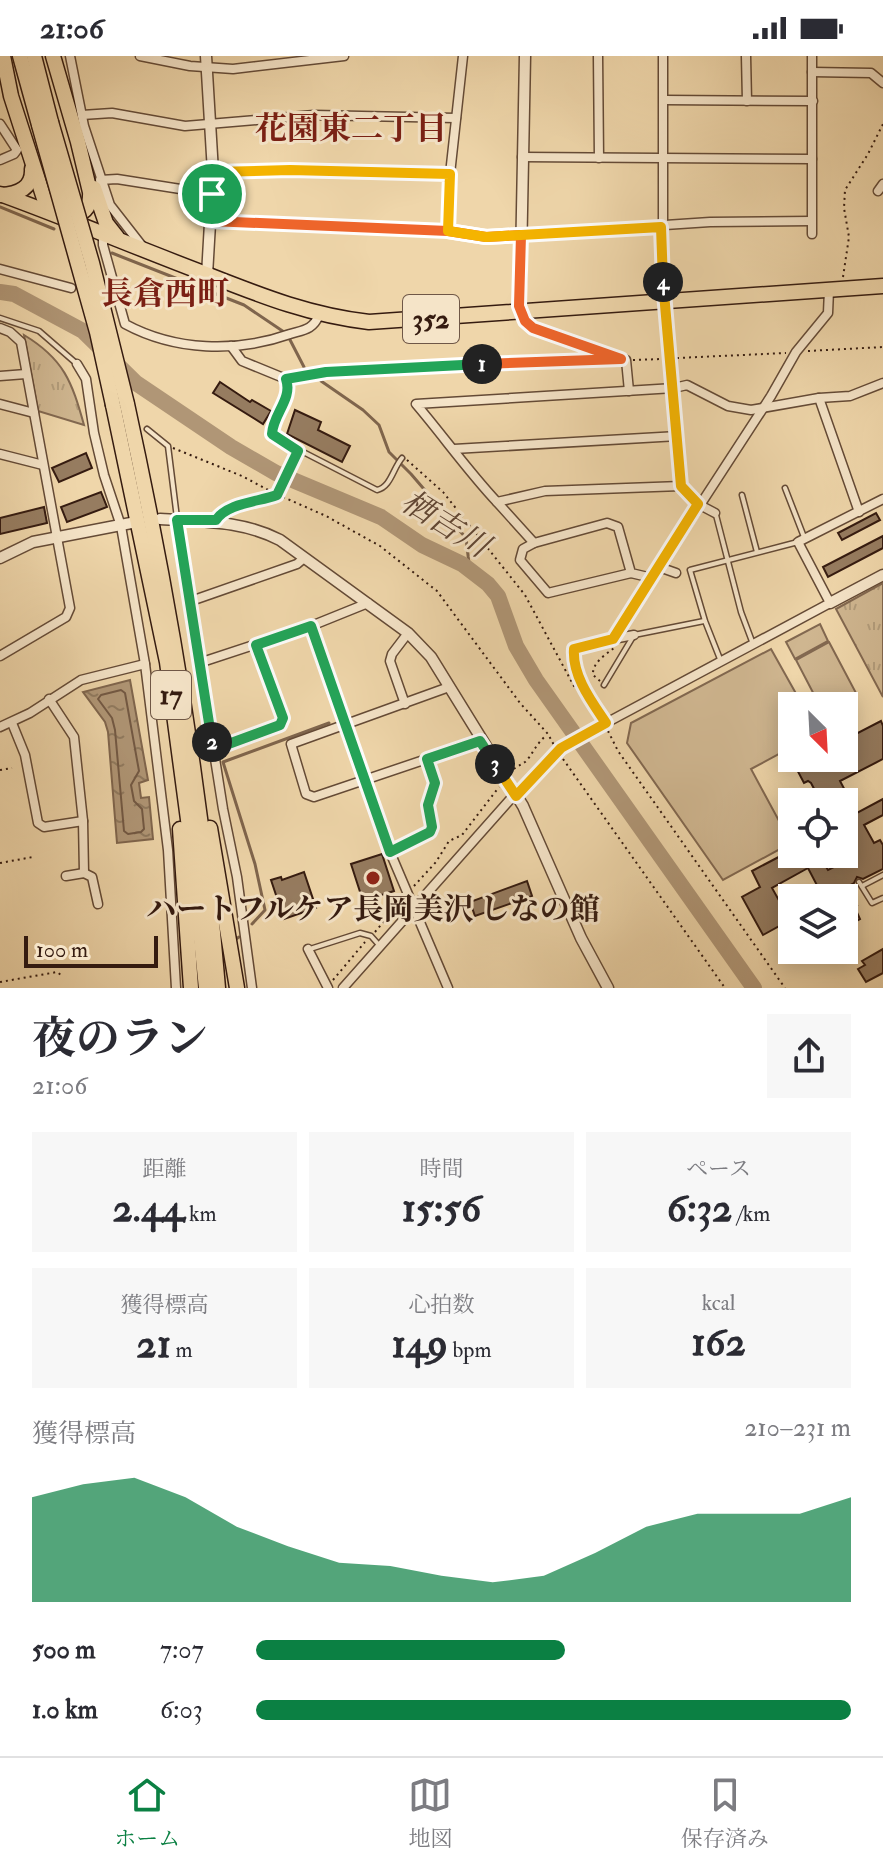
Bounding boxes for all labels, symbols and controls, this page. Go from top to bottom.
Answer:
text: 21:06 [40,10,104,47]
district label: 花園東二丁目 [255,109,447,149]
pin [178,160,246,228]
icon: arrive [190,172,234,216]
pin: 4 [643,262,683,302]
text: 4 [657,268,669,296]
district label: 長倉西町 [101,274,229,314]
road number: 352 [403,295,459,343]
pin: 1 [462,344,502,384]
text: 1 [478,350,486,378]
water label: 栖吉川 [394,482,499,568]
road number: 17 [151,671,191,719]
north arrow [778,692,858,772]
map controls [778,692,858,964]
pin: 2 [192,722,232,762]
text: 2 [206,728,218,756]
pin: 3 [475,744,515,784]
text: 3 [491,750,499,778]
button: locate [778,788,858,868]
marker: ハートフルケア長岡美沢 しなの館 [364,869,382,887]
button: layers [778,884,858,964]
place label: ハートフルケア長岡美沢 しなの館 [146,891,600,928]
scale bar [24,932,158,968]
text: 100 m [36,936,88,964]
text: 夜のラン [32,1012,208,1067]
button: share [767,1014,851,1098]
text: 21:06 [32,1070,87,1102]
text: 距離 [142,1155,187,1183]
text: 時間 [419,1155,464,1183]
text: ペース [686,1155,751,1183]
text: 2.44 [113,1183,184,1234]
text: 15:56 [402,1183,481,1234]
text: 6:32 [667,1183,732,1234]
text: km [184,1200,216,1228]
text: /km [732,1200,770,1228]
text: kcal [702,1289,735,1317]
text: 獲得標高 [120,1291,209,1319]
text: 心拍数 [408,1291,475,1319]
text: 162 [691,1317,746,1368]
text: 21 [136,1319,171,1370]
text: 149 [392,1319,448,1370]
text: m [171,1336,193,1364]
text: bpm [448,1336,491,1364]
text: 210–231 m [744,1412,851,1444]
text: 獲得標高 [32,1418,136,1450]
text: 500 m [32,1634,96,1666]
text: 7:07 [160,1634,204,1666]
text: 1.0 km [32,1694,98,1726]
text: 6:03 [160,1694,203,1726]
tab: ホーム [114,1773,180,1853]
tab: 地図 [408,1773,453,1853]
tab: 保存済み [681,1773,769,1853]

